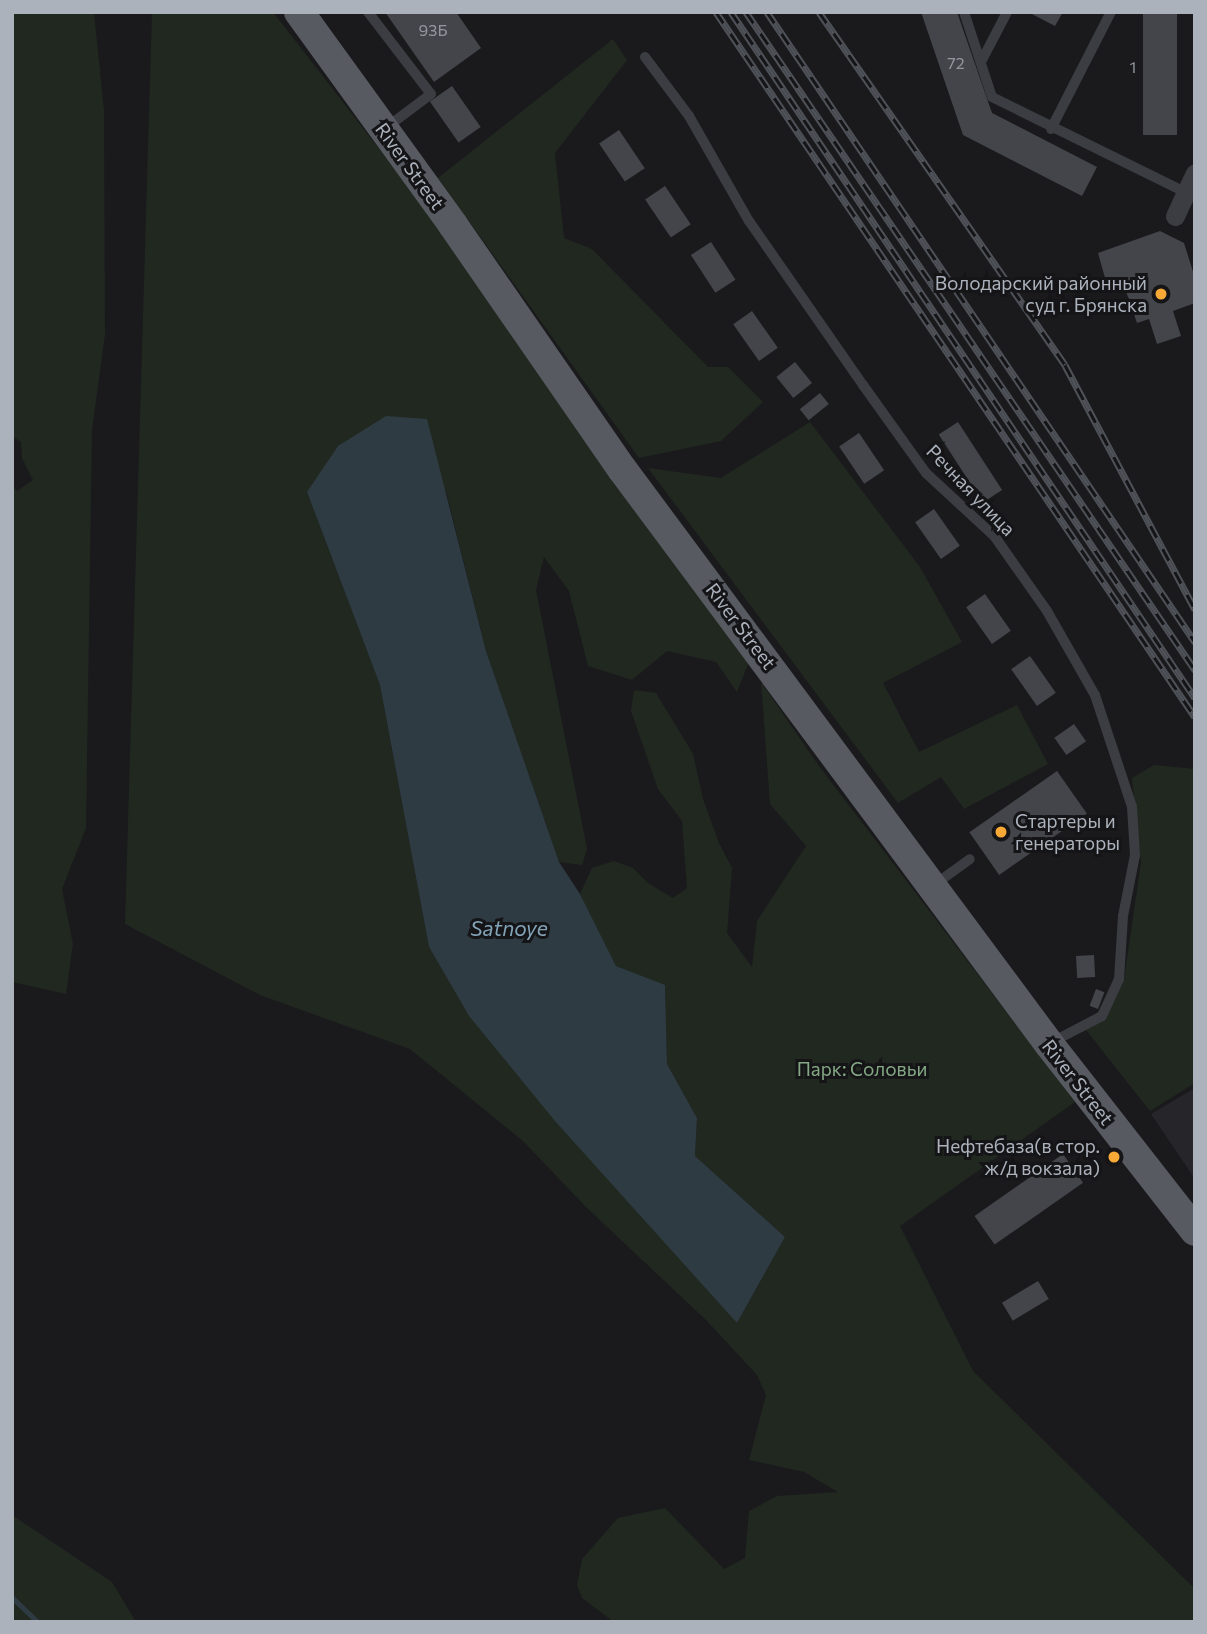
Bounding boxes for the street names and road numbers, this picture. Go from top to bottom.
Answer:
street label: River Street [371,118,449,214]
street label: Речная улица [922,440,1020,540]
street label: River Street [701,578,781,674]
street label: River Street [1038,1035,1118,1129]

